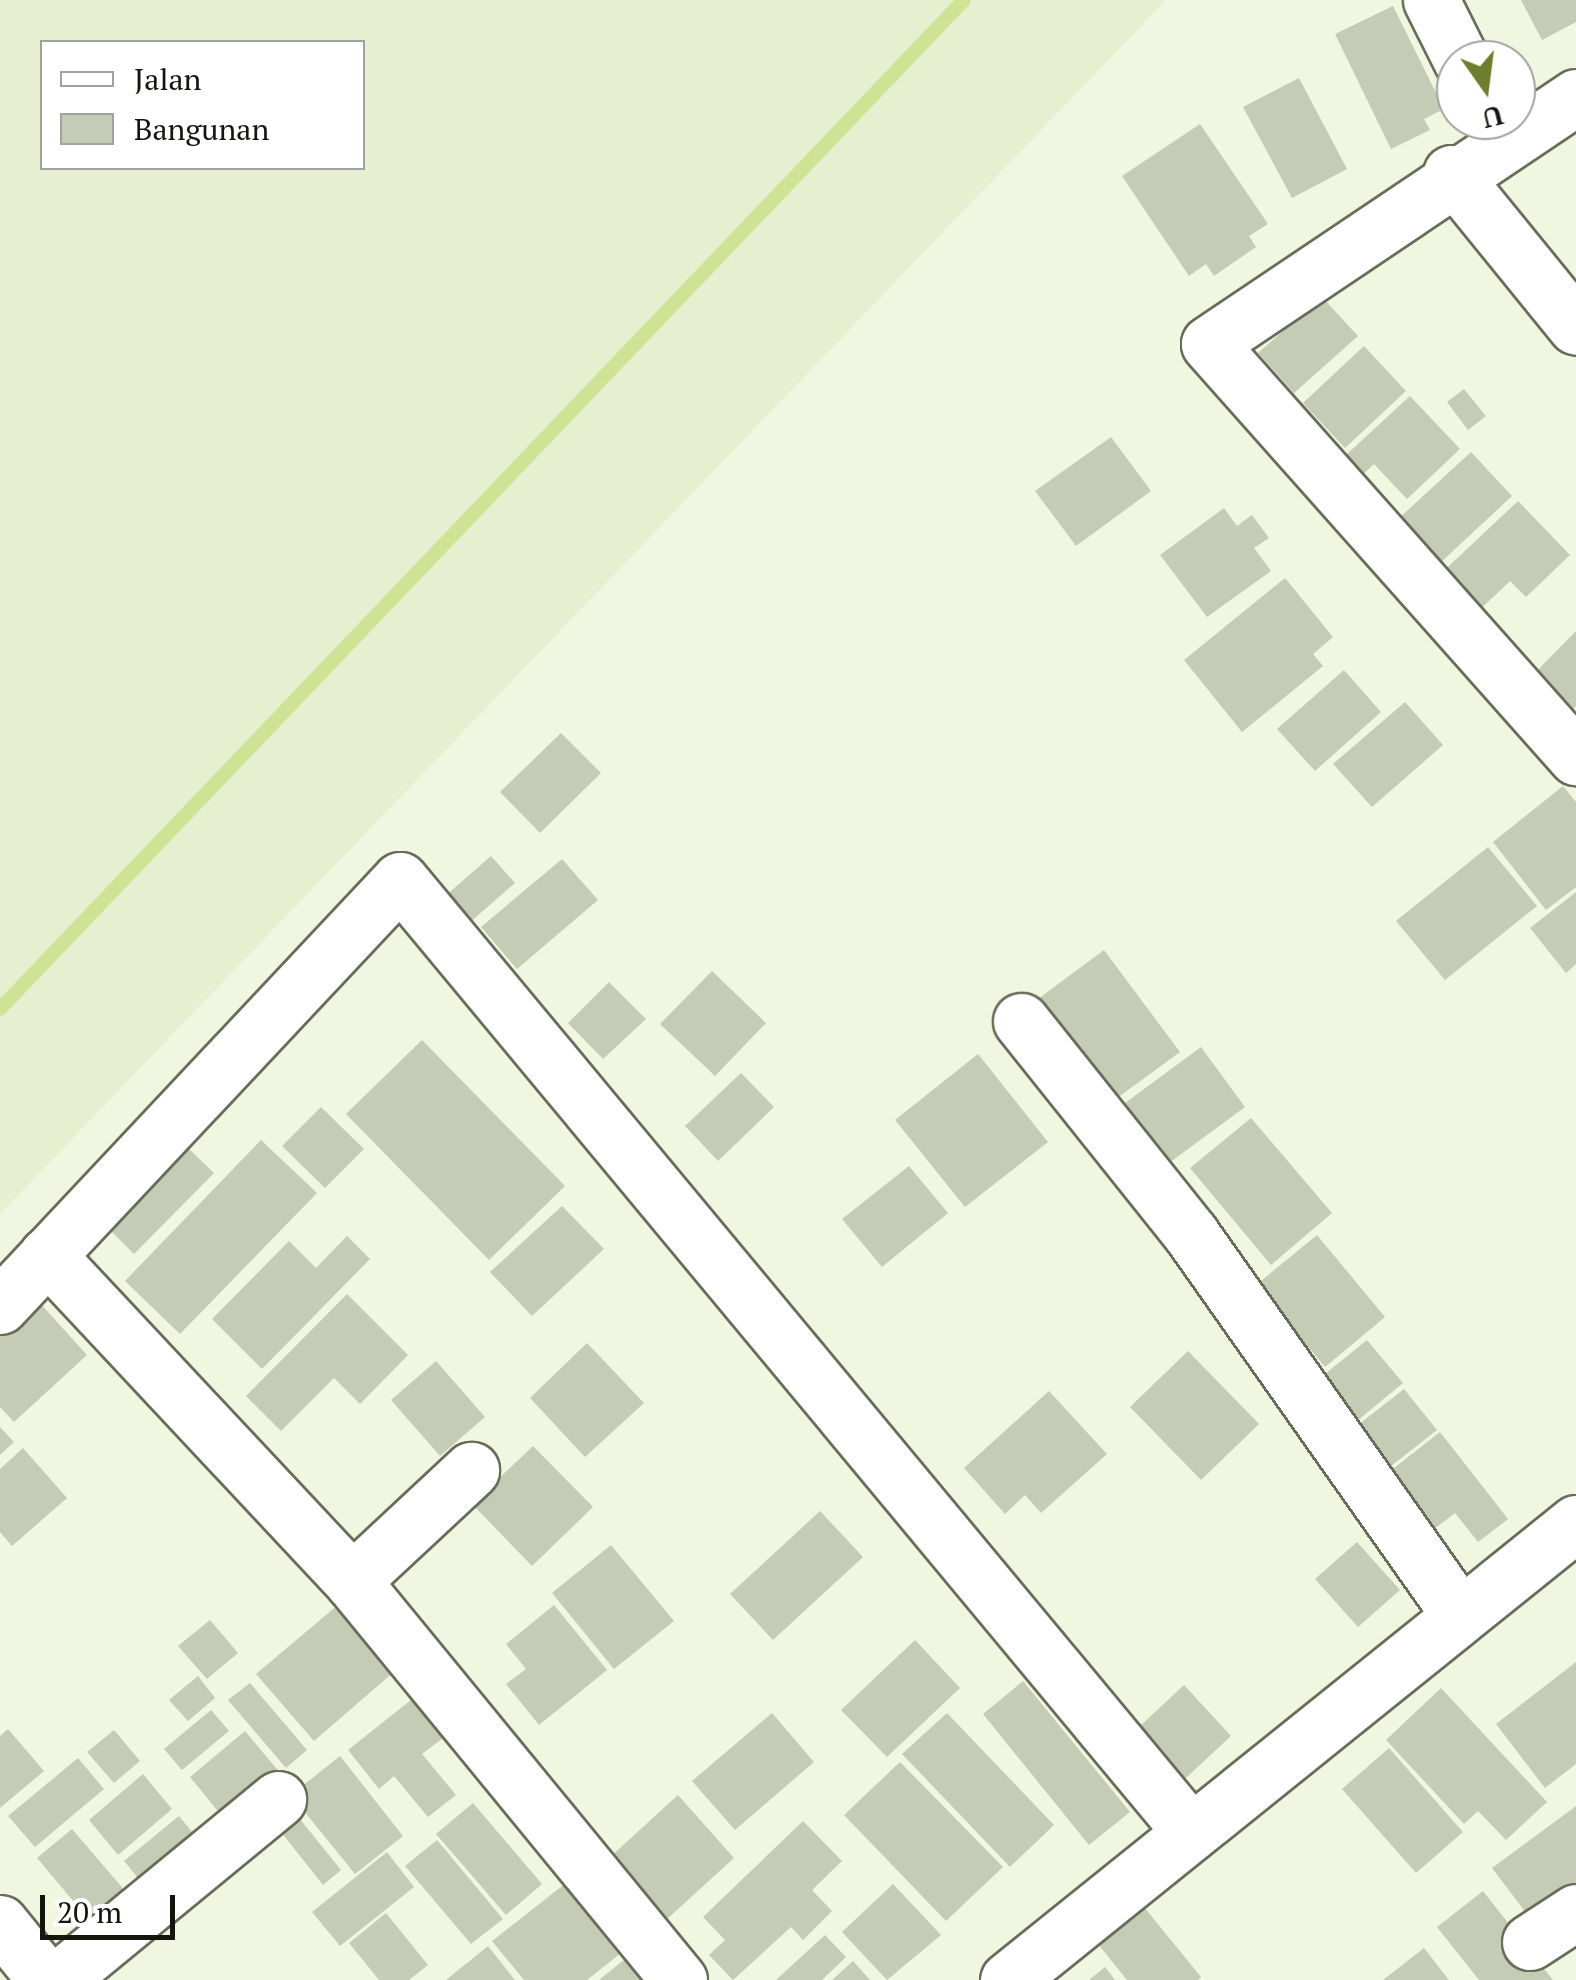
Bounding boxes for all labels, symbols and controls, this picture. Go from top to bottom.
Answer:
legend [40,40,365,170]
north arrow [1436,40,1536,140]
text: Jalan [134,59,201,99]
text: U [1479,97,1507,138]
text: Bangunan [134,109,269,149]
scale bar [45,1875,180,1937]
text: 20 m [57,1892,122,1932]

